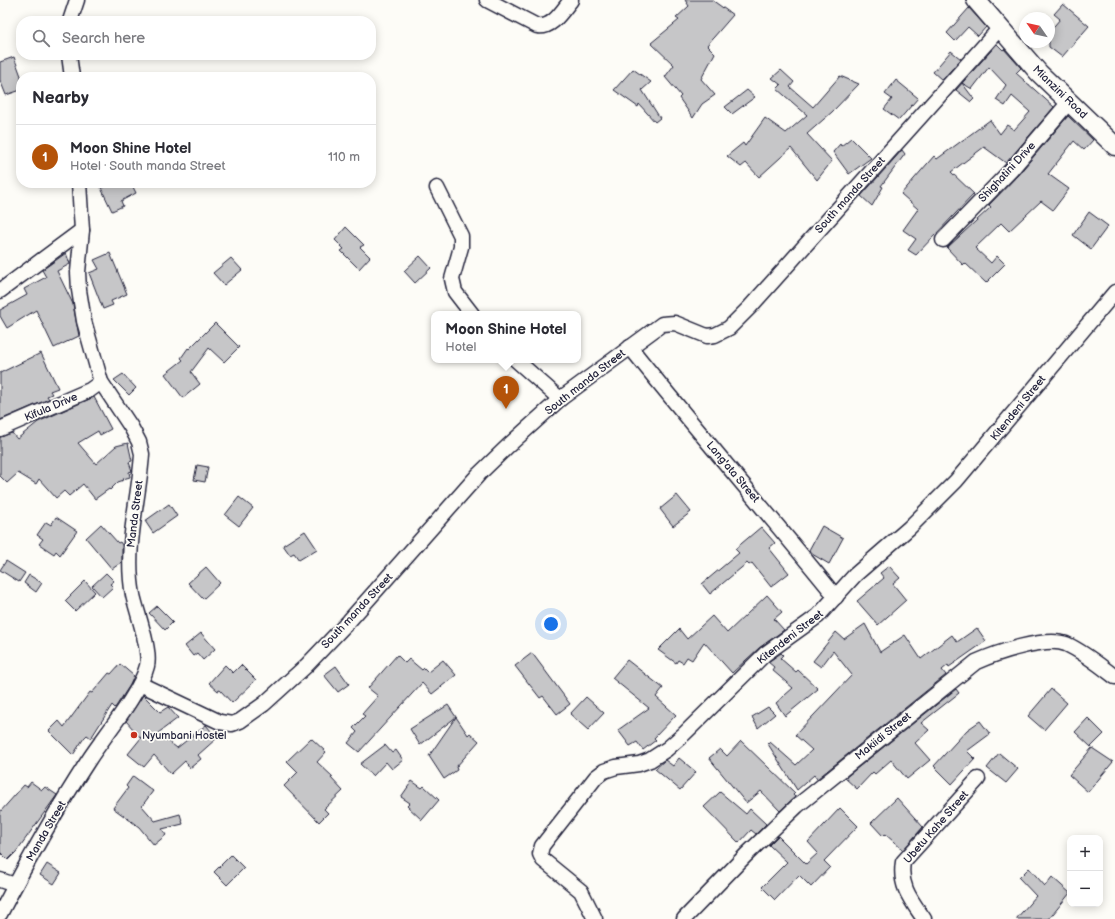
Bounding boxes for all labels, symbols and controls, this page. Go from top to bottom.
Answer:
north arrow [1019,12,1055,48]
search box [16,16,376,60]
icon: search [30,27,52,49]
text: Search here [62,29,145,48]
street label: Mianzini Road [1030,63,1090,121]
text: Nearby [32,88,89,108]
text: Moon Shine Hotel [70,139,191,158]
street label: Shighatini Drive [976,139,1039,205]
text: 1 [42,149,48,165]
text: 110 m [328,149,360,165]
street label: South manda Street [812,154,888,236]
text: Hotel · South manda Street [70,158,225,174]
popup [431,311,581,363]
text: Moon Shine Hotel [445,320,567,339]
text: Hotel [445,339,476,355]
street label: South manda Street [542,346,628,417]
street label: Kitendeni Street [988,372,1049,443]
pin: 1 [493,376,519,409]
street label: Kifula Drive [22,390,80,424]
street label: Lang'ata Street [704,439,763,506]
street label: Manda Street [124,479,146,548]
street label: South manda Street [319,570,396,651]
street label: Kitendeni Street [754,607,826,667]
your location [541,614,561,634]
street label: Makiidi Street [852,709,914,762]
place label: Nyumbani Hostel [142,729,227,742]
marker: Nyumbani Hostel [129,730,139,740]
street label: Ubetu Kahe Street [901,788,971,866]
street label: Manda Street [24,798,69,863]
map controls [1067,835,1103,907]
button: + [1067,835,1103,871]
button: − [1067,871,1103,907]

